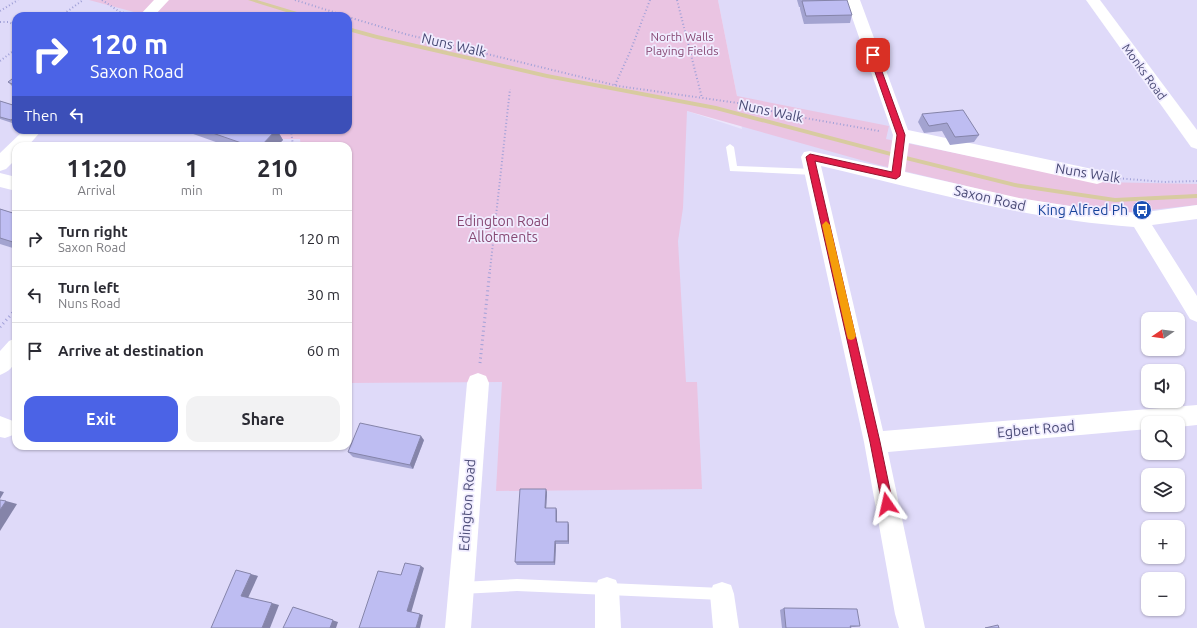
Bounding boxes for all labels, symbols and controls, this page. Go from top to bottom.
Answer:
icon: right [24,28,76,80]
text: 120 m [90,28,168,59]
street label: Nuns Walk [420,30,488,60]
park label: North Walls Playing Fields [646,30,718,57]
pin [856,38,890,72]
street label: Monks Road [1120,41,1169,102]
icon: arrive [862,44,884,66]
text: Saxon Road [90,61,184,81]
street label: Nuns Walk [737,96,805,126]
icon: left [66,104,88,126]
text: Then [24,107,58,124]
text: 11:20 [66,155,126,182]
text: 1 [185,155,198,182]
text: 210 [257,155,298,182]
street label: Nuns Walk [1054,160,1122,186]
street label: Saxon Road [953,182,1027,214]
text: Arrival [77,183,115,197]
text: min [181,183,203,197]
text: m [272,183,283,197]
bus stop icon: King Alfred Ph [1131,199,1153,221]
place label: King Alfred Ph [1038,202,1128,218]
park label: Edington Road Allotments [457,213,549,245]
text: Turn right [58,223,128,240]
icon: right [24,228,46,250]
text: 120 m [298,230,340,247]
text: Saxon Road [58,240,126,254]
text: Turn left [58,279,119,296]
icon: left [24,284,46,306]
text: 30 m [307,286,340,303]
text: Nuns Road [58,296,121,310]
north arrow [1141,312,1185,356]
map controls [1141,312,1185,616]
icon: arrive [24,340,46,362]
text: Arrive at destination [58,342,204,359]
text: 60 m [307,342,340,359]
button: sound [1141,364,1185,408]
button: Exit [24,396,178,442]
button: Share [186,396,340,442]
button: search [1141,416,1185,460]
street label: Egbert Road [996,418,1076,440]
street label: Edington Road [456,458,478,552]
button: layers [1141,468,1185,512]
position arrow [866,483,908,525]
button: + [1141,520,1185,564]
button: − [1141,572,1185,616]

